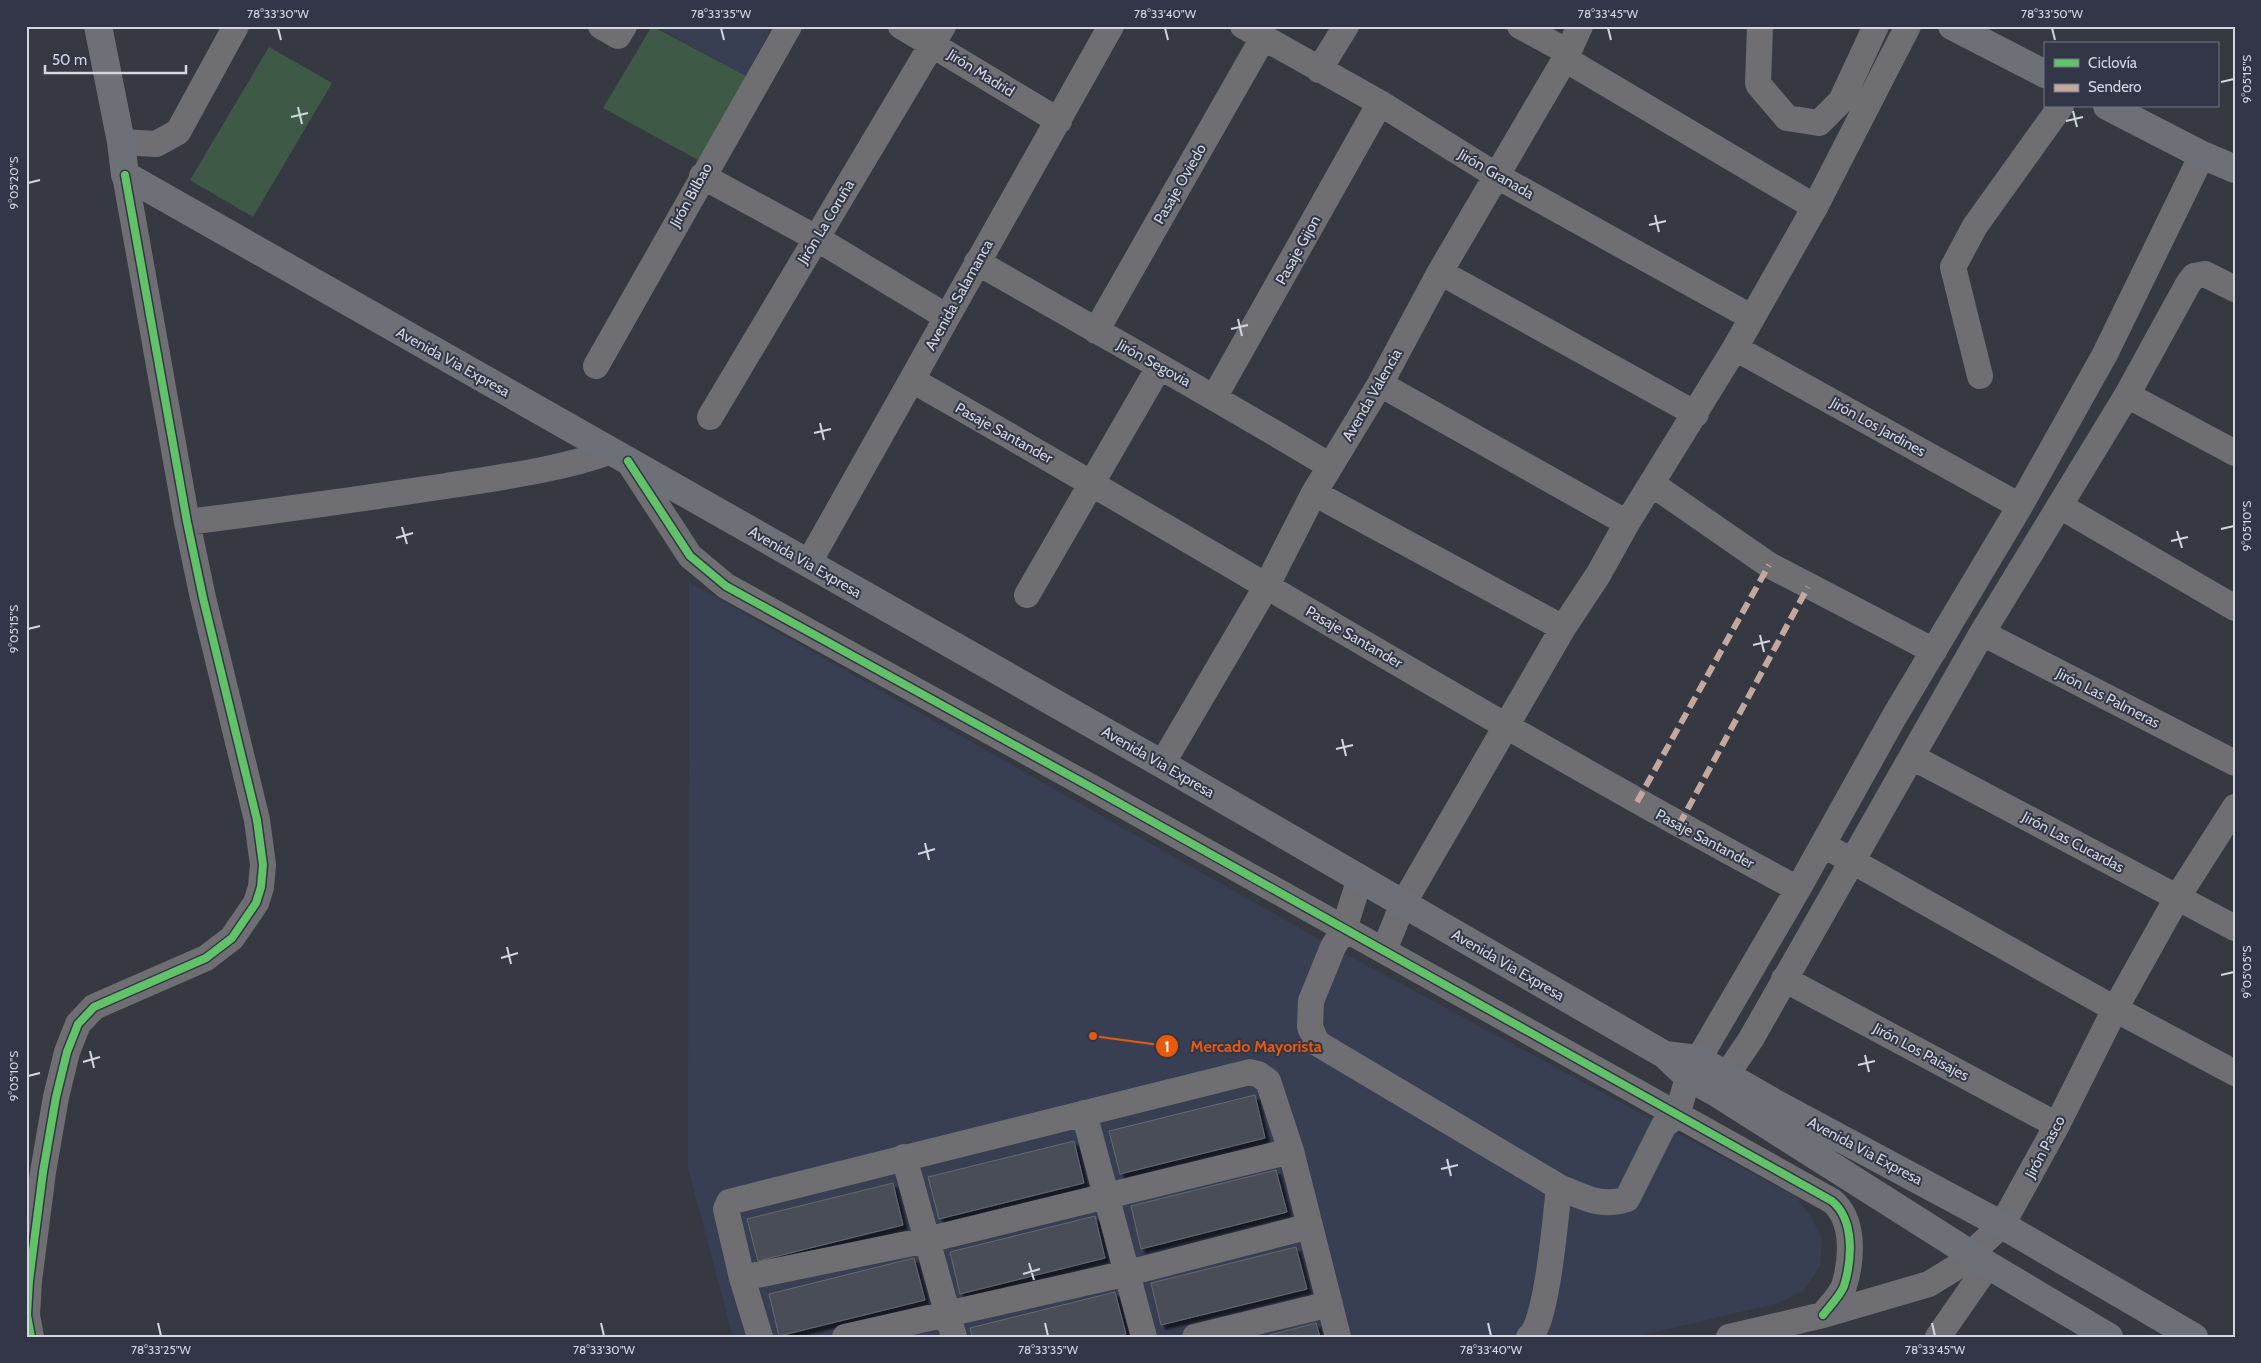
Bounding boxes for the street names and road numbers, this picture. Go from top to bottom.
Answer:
street label: Jirón Madrid [943,45,1018,101]
street label: Pasaje Oviedo [1150,141,1210,227]
street label: Jirón Granada [1454,145,1538,203]
street label: Jirón Bilbao [665,160,716,231]
street label: Jirón La Coruña [793,176,859,268]
street label: Pasaje Gijon [1272,212,1324,288]
street label: Avenida Salamanca [921,236,997,353]
street label: Avenida Via Expresa [393,323,514,401]
street label: Jirón Segovia [1113,335,1195,391]
street label: Avenda Valencia [1338,345,1406,444]
street label: Jirón Los Jardines [1826,393,1929,461]
street label: Pasaje Santander [952,399,1056,467]
street label: Avenida Via Expresa [745,522,865,602]
street label: Pasaje Santander [1302,602,1406,672]
street label: Jirón Las Palmeras [2052,664,2163,732]
street label: Avenida Via Expresa [1098,722,1218,802]
street label: Pasaje Santander [1653,806,1757,873]
street label: Jirón Las Cucardas [2018,807,2127,876]
street label: Avenida Via Expresa [1448,925,1568,1005]
street label: Jirón Los Paisajes [1869,1019,1972,1085]
street label: Avenida Via Expresa [1805,1113,1926,1189]
street label: Jirón Pasco [2021,1113,2069,1182]

